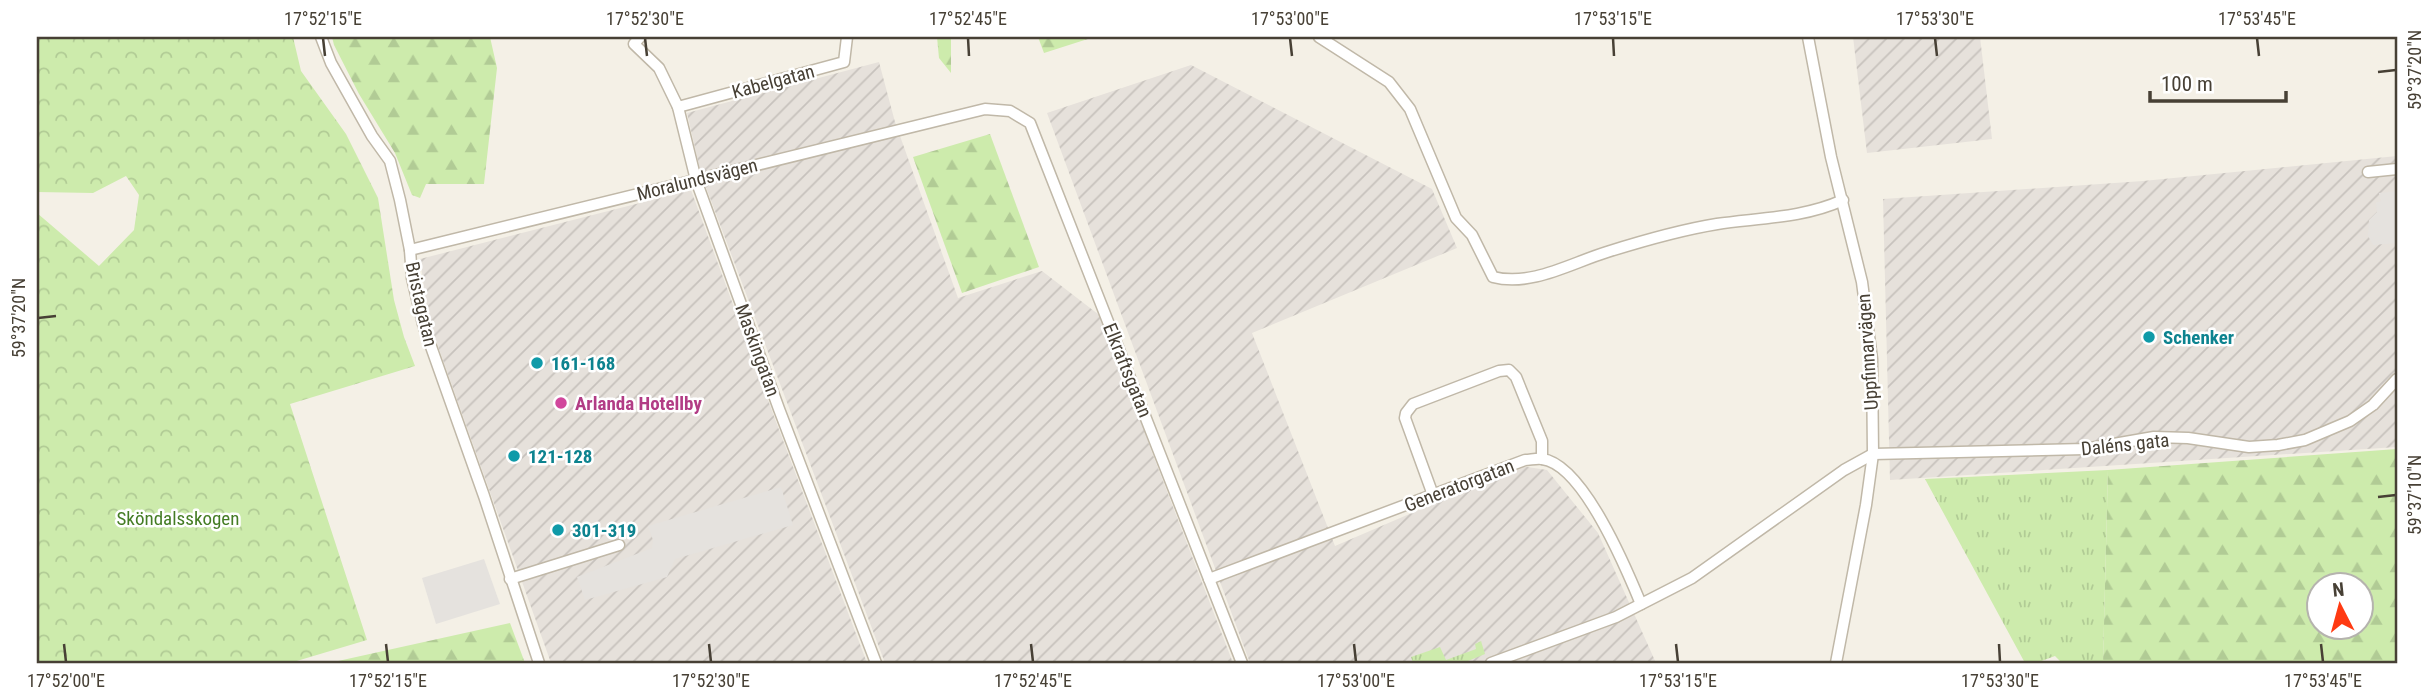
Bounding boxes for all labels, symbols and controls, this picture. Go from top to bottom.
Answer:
text: 17°52'15"E [284,8,362,29]
text: 17°52'30"E [606,8,684,29]
text: 17°52'45"E [929,8,1007,29]
text: 17°53'00"E [1251,8,1329,29]
text: 17°53'15"E [1574,8,1652,29]
text: 17°53'30"E [1896,8,1974,29]
text: 17°53'45"E [2218,8,2296,29]
text: 59°37'20"N [2404,30,2425,110]
street label: Kabelgatan [729,59,817,104]
scale bar [2150,60,2287,104]
text: 100 m [2161,72,2213,96]
street label: Moralundsvägen [634,153,760,206]
street label: Bristagatan [401,259,442,349]
text: 59°37'20"N [8,278,29,358]
street label: Uppfinnarvägen [1852,293,1883,411]
street label: Maskingatan [730,301,785,400]
street label: Elkraftsgatan [1098,320,1157,421]
place label: Schenker [2163,326,2234,349]
marker: Schenker [2141,329,2157,345]
place label: 161-168 [551,352,615,375]
marker: 161-168 [529,355,545,371]
place label: Arlanda Hotellby [575,392,702,415]
marker: Arlanda Hotellby [553,395,569,411]
street label: Daléns gata [2080,428,2170,461]
place label: 121-128 [528,445,592,468]
marker: 121-128 [506,448,522,464]
street label: Generatorgatan [1401,454,1517,517]
text: 59°37'10"N [2404,455,2425,535]
park label: Sköndalsskogen [117,507,239,530]
place label: 301-319 [572,519,636,542]
marker: 301-319 [550,522,566,538]
north arrow [2304,570,2374,640]
text: N [2331,578,2345,602]
text: 17°52'00"E [27,670,105,691]
text: 17°52'15"E [349,670,427,691]
text: 17°52'30"E [672,670,750,691]
text: 17°52'45"E [994,670,1072,691]
text: 17°53'00"E [1317,670,1395,691]
text: 17°53'15"E [1639,670,1717,691]
text: 17°53'30"E [1961,670,2039,691]
text: 17°53'45"E [2284,670,2362,691]

